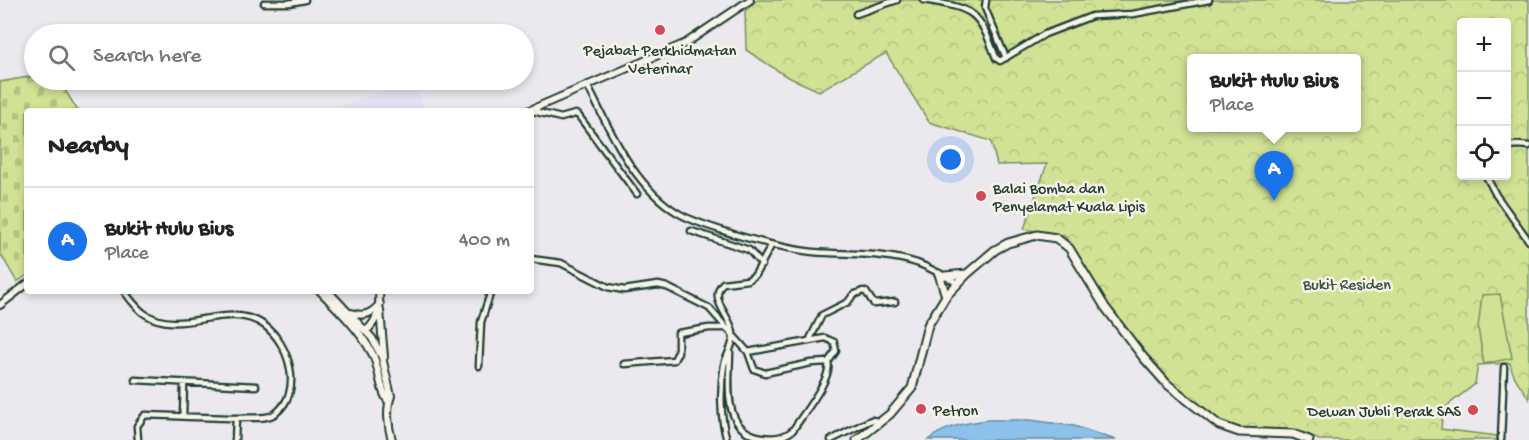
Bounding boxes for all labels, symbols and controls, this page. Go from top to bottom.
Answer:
map controls [1457,18,1511,180]
button: + [1457,18,1511,72]
marker: Pejabat Perkhidmatan Veterinar [653,23,667,37]
search box [24,24,534,90]
icon: search [45,41,78,74]
place label: Pejabat Perkhidmatan Veterinar [583,43,737,80]
text: Search here [93,44,201,70]
popup [1187,54,1361,132]
text: Bukit Hulu Bius [1210,69,1338,95]
button: − [1457,72,1511,126]
text: Place [1210,95,1254,118]
button: locate [1457,126,1511,180]
text: Nearby [48,132,129,163]
your location [936,145,965,174]
pin: A [1254,152,1294,201]
place label: Balai Bomba dan Penyelamat Kuala Lipis [992,181,1146,218]
marker: Balai Bomba dan Penyelamat Kuala Lipis [974,189,988,203]
text: Bukit Hulu Bius [105,217,233,243]
text: A [62,230,73,253]
text: 400 m [459,230,510,253]
text: Place [105,243,149,266]
park label: Bukit Residen [1302,277,1391,296]
marker: Petron [914,402,928,416]
place label: Petron [932,403,979,422]
marker: Dewan Jubli Perak SAS [1466,403,1480,417]
place label: Dewan Jubli Perak SAS [1307,404,1462,423]

